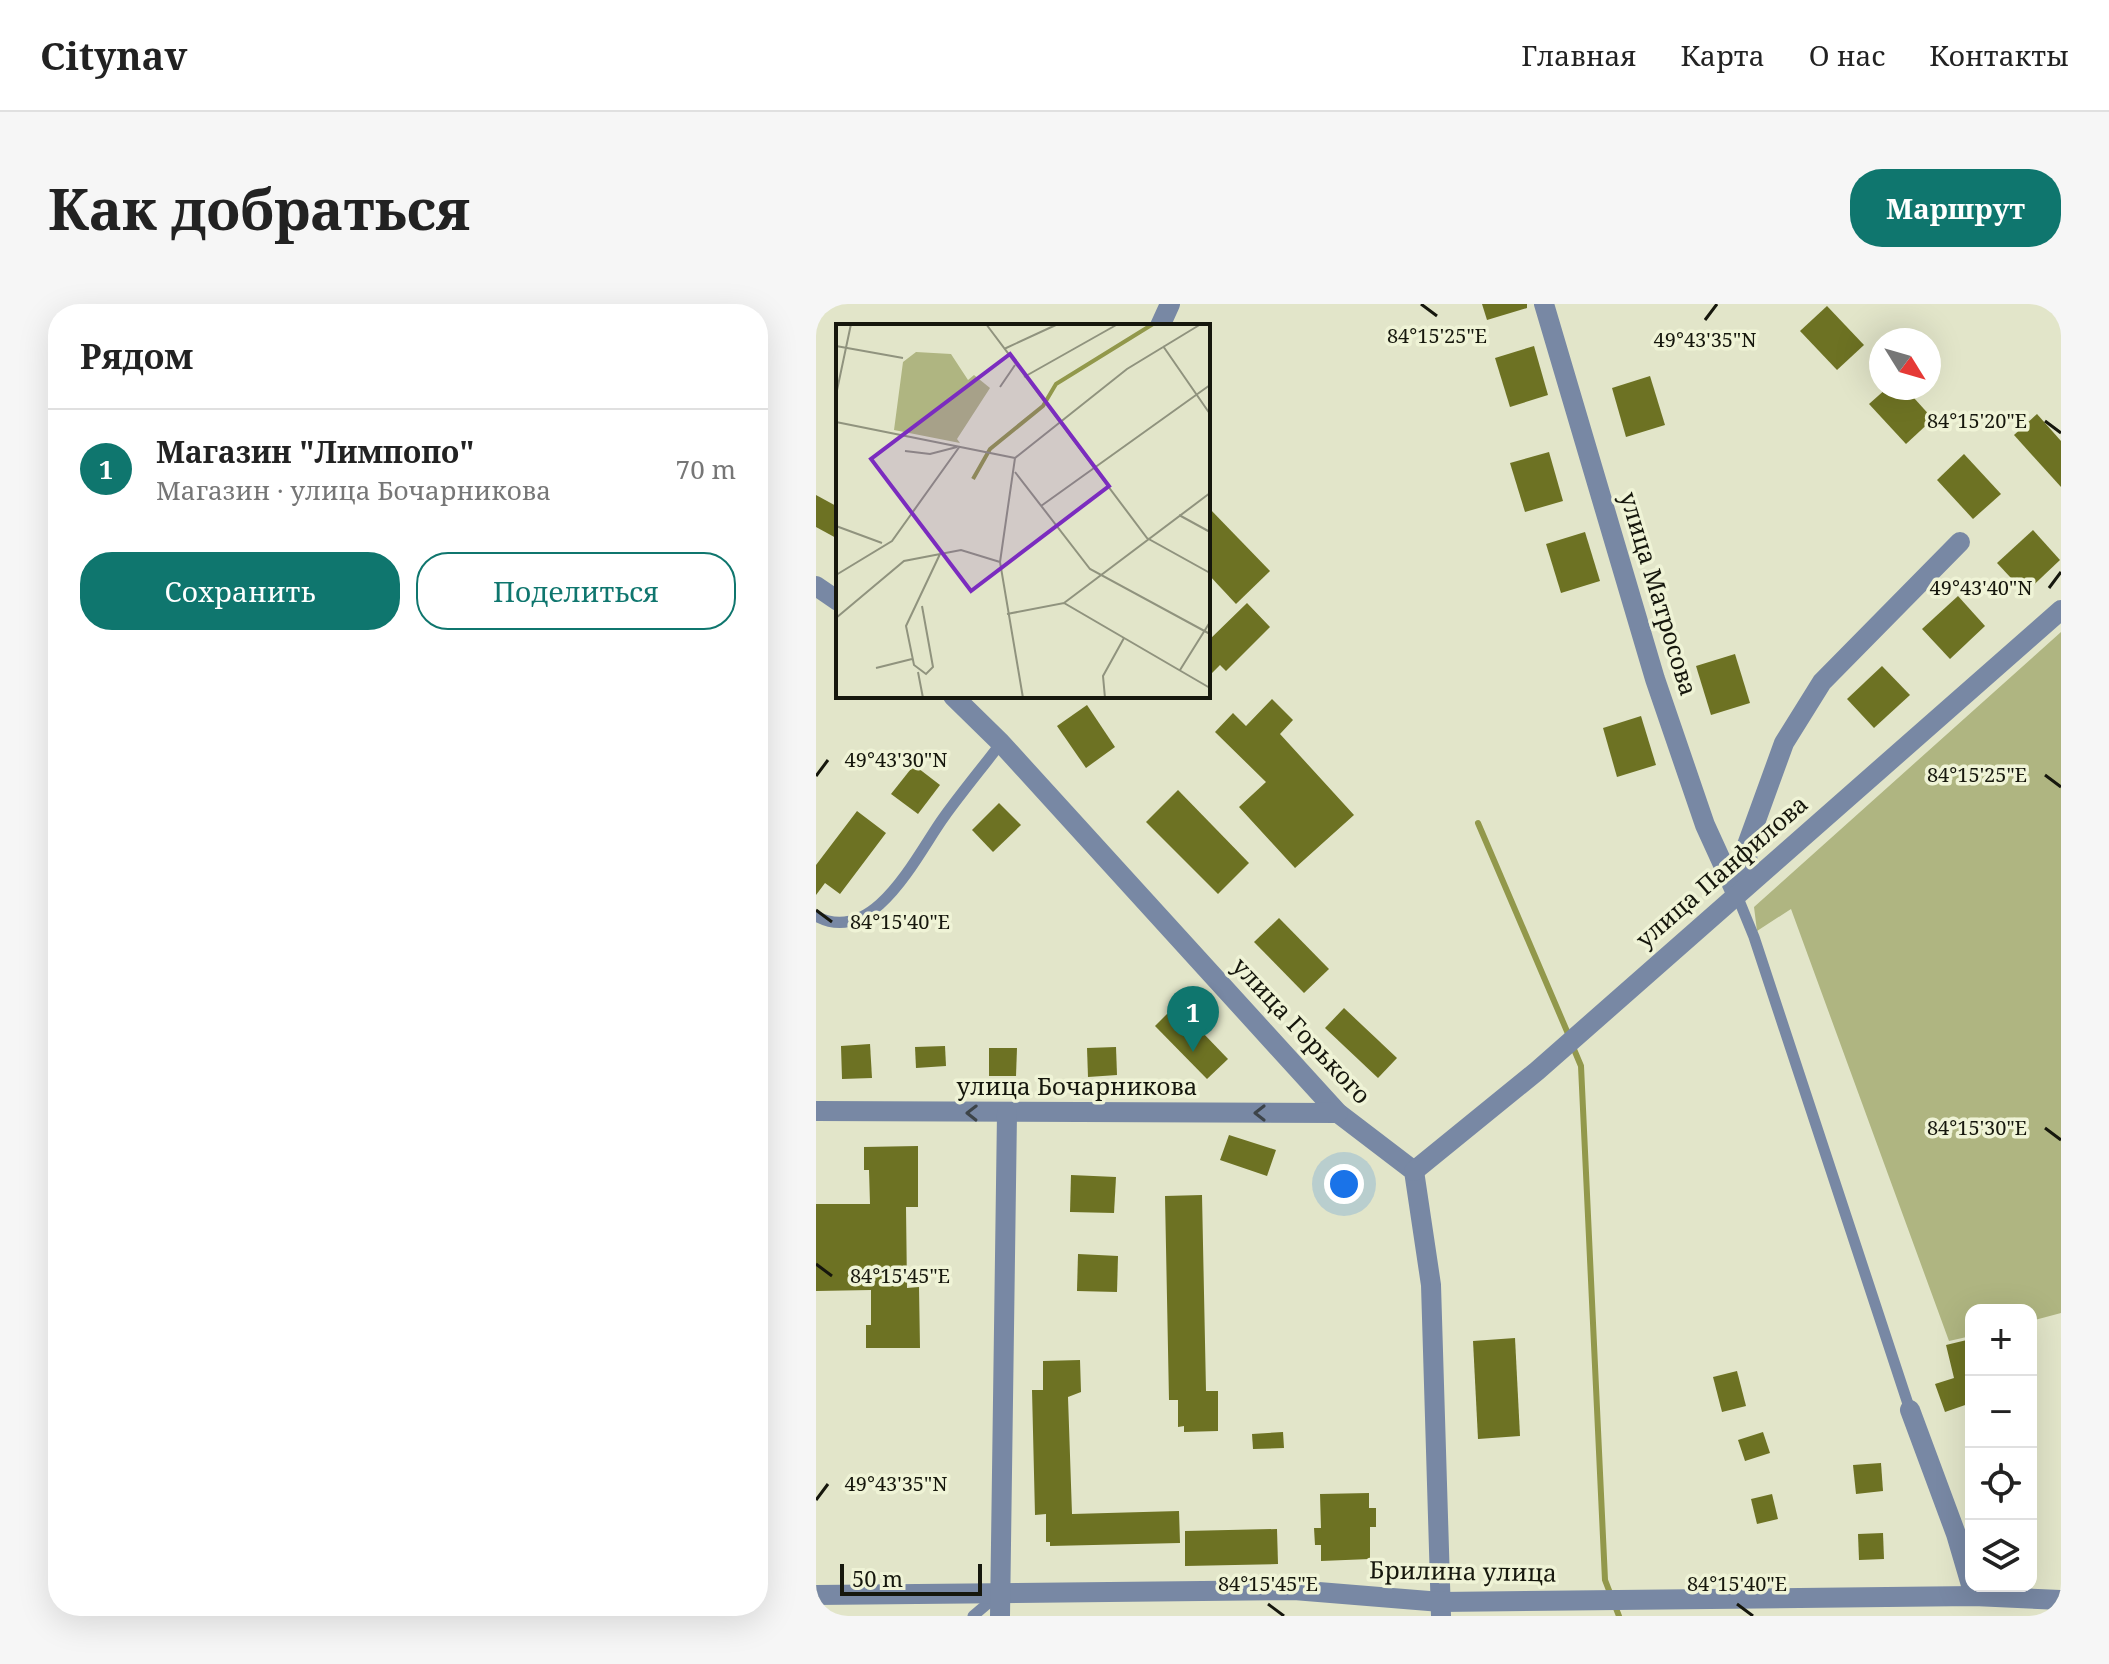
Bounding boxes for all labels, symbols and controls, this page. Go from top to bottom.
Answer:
text: Citynav [40,29,187,81]
text: Главная [1521,36,1636,74]
text: Карта [1680,36,1765,74]
text: О нас [1809,36,1885,74]
text: Контакты [1929,36,2069,74]
button: Маршрут [1850,169,2061,247]
text: Как добраться [48,170,470,246]
text: 84°15'25"E [1387,322,1487,349]
inset map [836,324,1210,698]
text: 49°43'35"N [1654,326,1756,353]
north arrow [1869,328,1941,400]
text: Рядом [80,333,193,379]
text: 84°15'20"E [1927,407,2027,434]
text: Магазин "Лимпопо" [156,431,475,472]
text: 1 [99,451,113,487]
text: 70 m [676,451,736,487]
text: Магазин · улица Бочарникова [156,472,551,508]
street label: улица Матросова [1613,488,1706,699]
button: Сохранить [80,552,400,630]
button: Поделиться [416,552,736,630]
text: 49°43'40"N [1930,574,2032,601]
text: 49°43'30"N [845,746,947,773]
text: 84°15'25"E [1927,761,2027,788]
street label: улица Панфилова [1628,787,1814,955]
text: 84°15'40"E [850,908,950,935]
street label: улица Горького [1225,950,1379,1110]
pin: 1 [1167,986,1219,1052]
street label: улица Бочарникова [957,1069,1197,1102]
one-way arrow [965,1104,978,1122]
one-way arrow [1253,1104,1266,1122]
text: 84°15'30"E [1927,1114,2027,1141]
your location [1324,1164,1364,1204]
text: 84°15'45"E [850,1262,950,1289]
map controls [1965,1304,2037,1592]
button: + [1965,1304,2037,1376]
button: − [1965,1376,2037,1448]
button: locate [1965,1448,2037,1520]
text: 49°43'35"N [845,1470,947,1497]
button: layers [1965,1520,2037,1592]
street label: Брилина улица [1369,1552,1557,1589]
scale bar [840,1560,982,1596]
text: 50 m [852,1563,903,1593]
text: 84°15'45"E [1218,1570,1318,1597]
text: 84°15'40"E [1687,1570,1787,1597]

